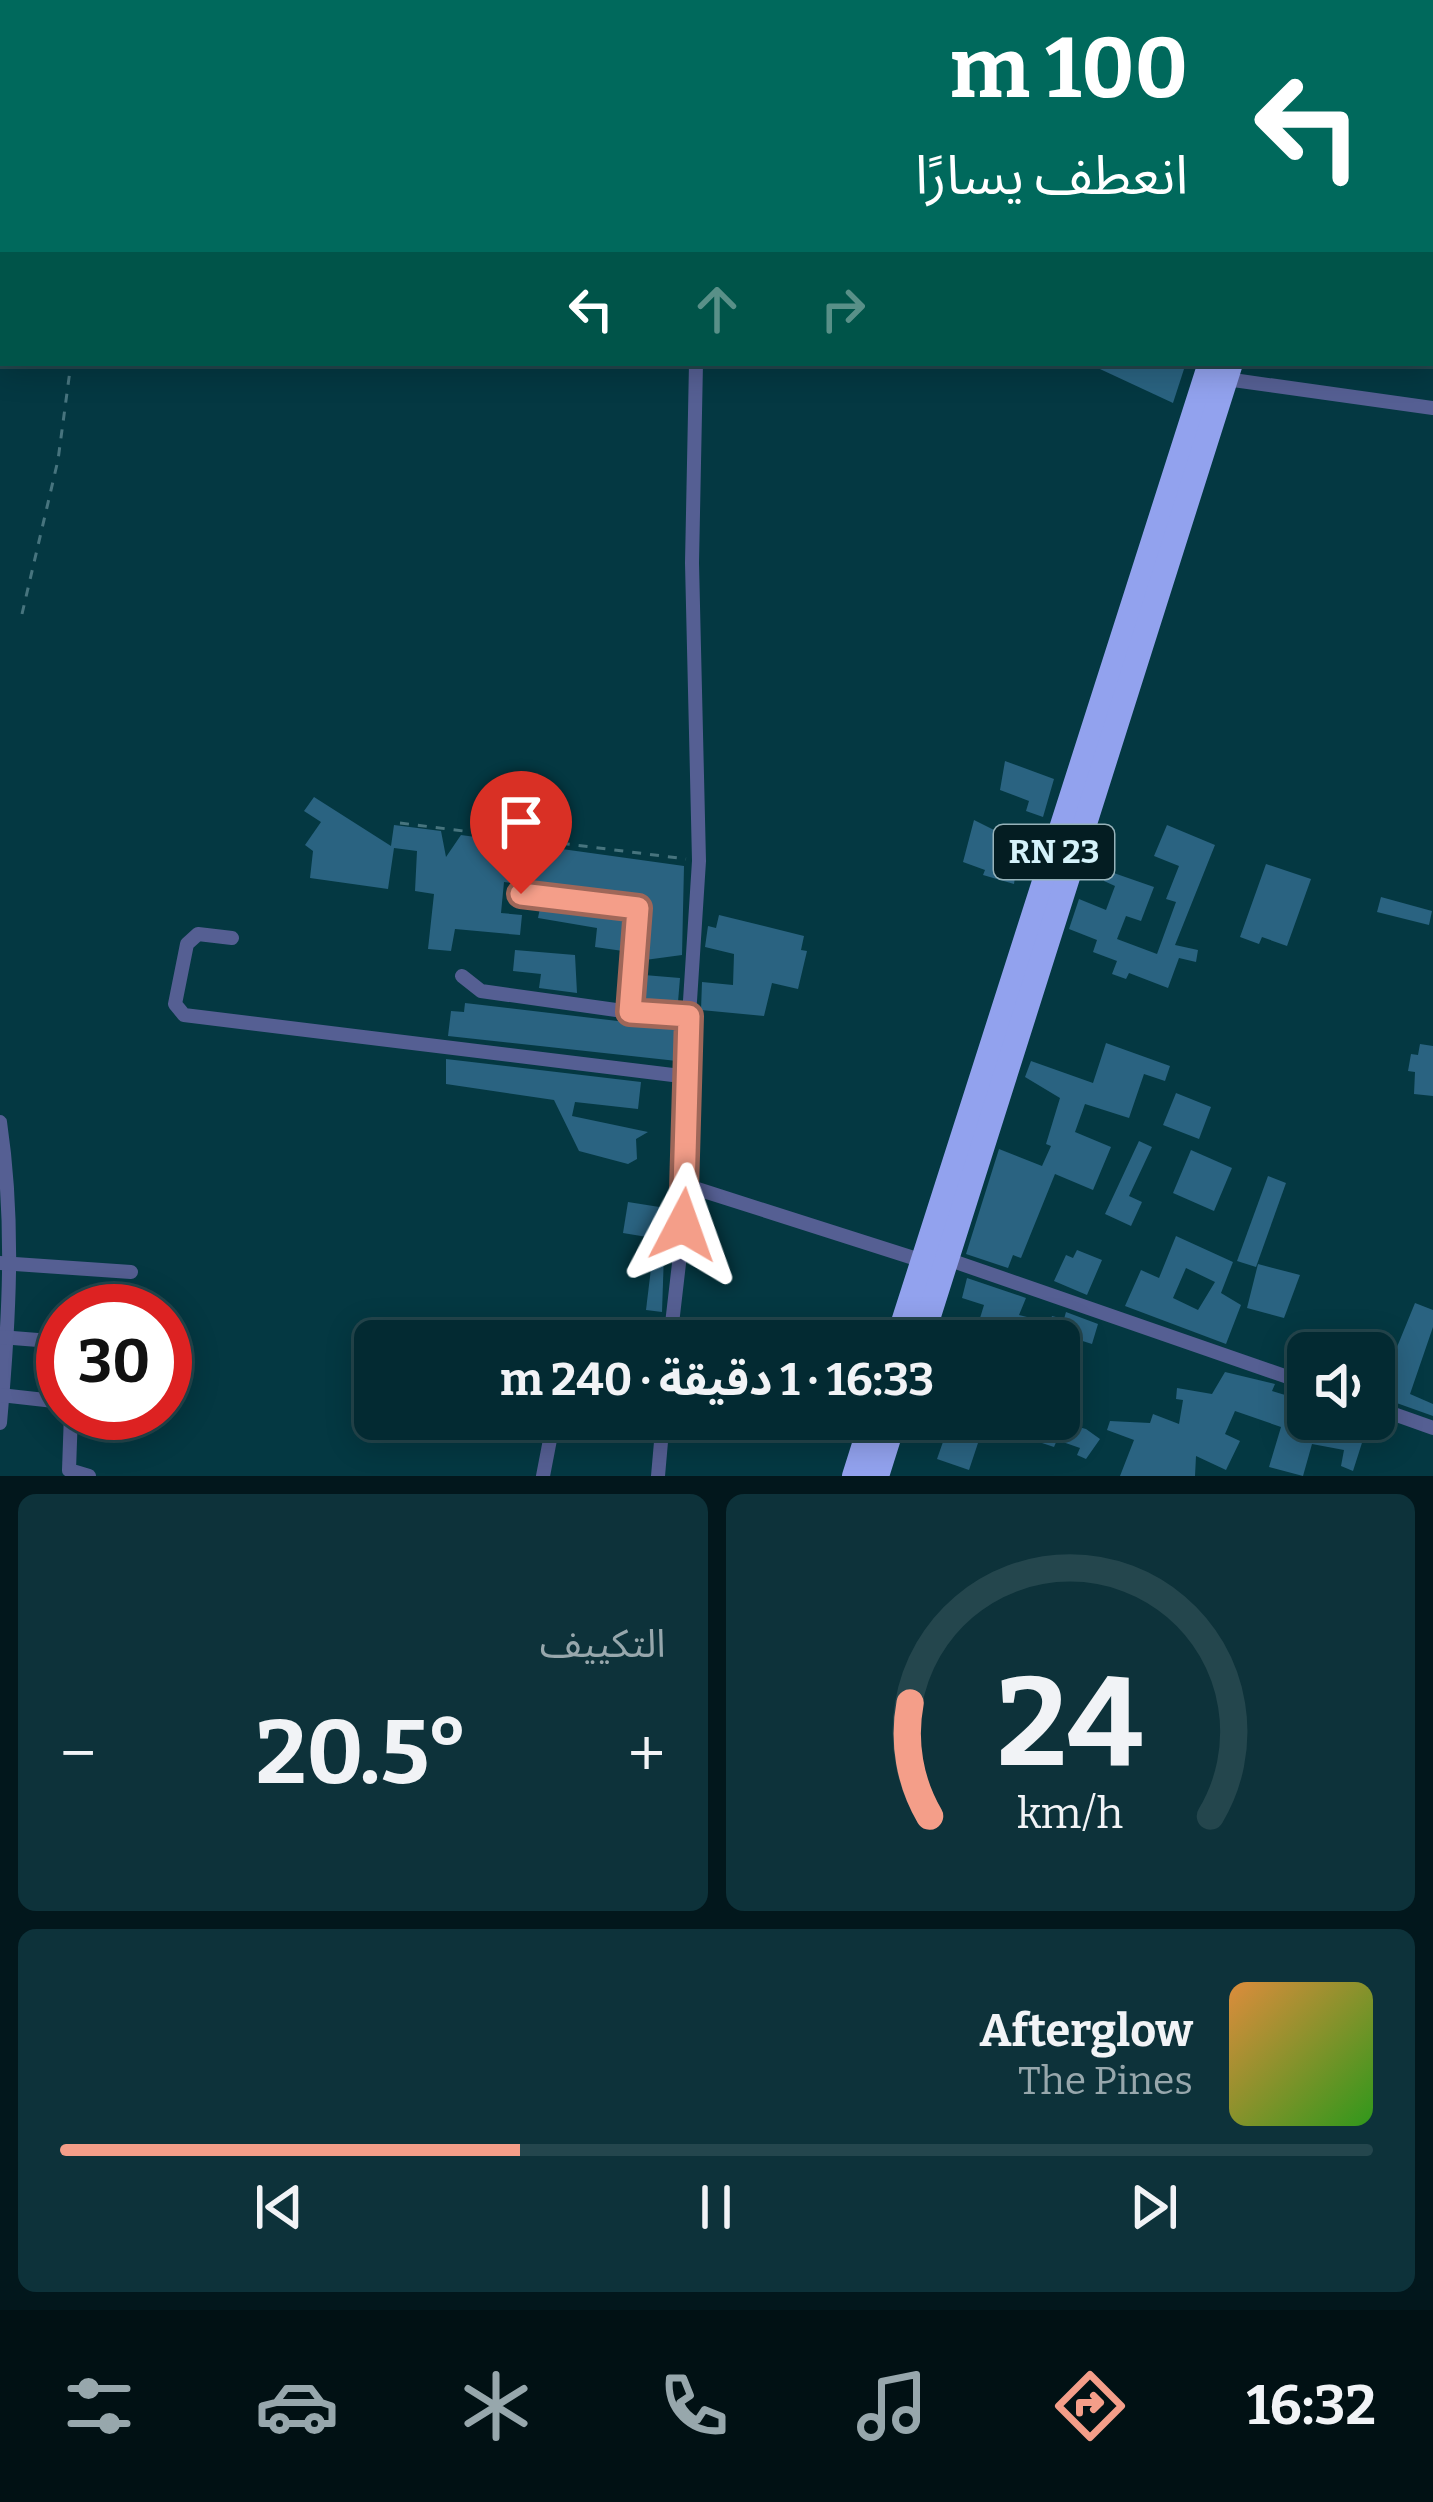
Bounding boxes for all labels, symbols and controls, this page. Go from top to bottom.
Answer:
text: 100 m [950,18,1188,119]
icon: left [1230,48,1386,204]
text: انعطف يسارًا [915,144,1188,208]
icon: left [558,276,624,342]
icon: ahead [684,276,750,342]
icon: right [810,276,876,342]
pin [470,771,572,894]
icon: arrive [488,789,554,855]
road number: RN 23 [994,825,1114,879]
position arrow [620,1162,746,1288]
speed limit sign: 30 [36,1284,192,1440]
map controls [1287,1332,1395,1440]
button: sound [1287,1332,1395,1440]
text: 16:33 · 1 دقيقة · 240 m [500,1353,934,1407]
text: التكييف [540,1621,666,1667]
text: 24 [997,1648,1143,1798]
text: 20.5° [256,1699,468,1807]
text: − [60,1714,96,1793]
text: + [628,1714,666,1793]
text: km/h [1017,1787,1123,1838]
text: Afterglow [980,2004,1193,2058]
text: The Pines [1018,2058,1193,2104]
icon: previous [246,2174,312,2240]
icon: pause [683,2174,749,2240]
icon: next [1121,2174,1187,2240]
icon: filters [57,2364,141,2448]
icon: car [255,2364,339,2448]
icon: climate [454,2364,538,2448]
icon: phone [652,2364,736,2448]
icon: music [850,2364,934,2448]
icon: directions [1048,2364,1132,2448]
text: 16:32 [1247,2374,1376,2438]

